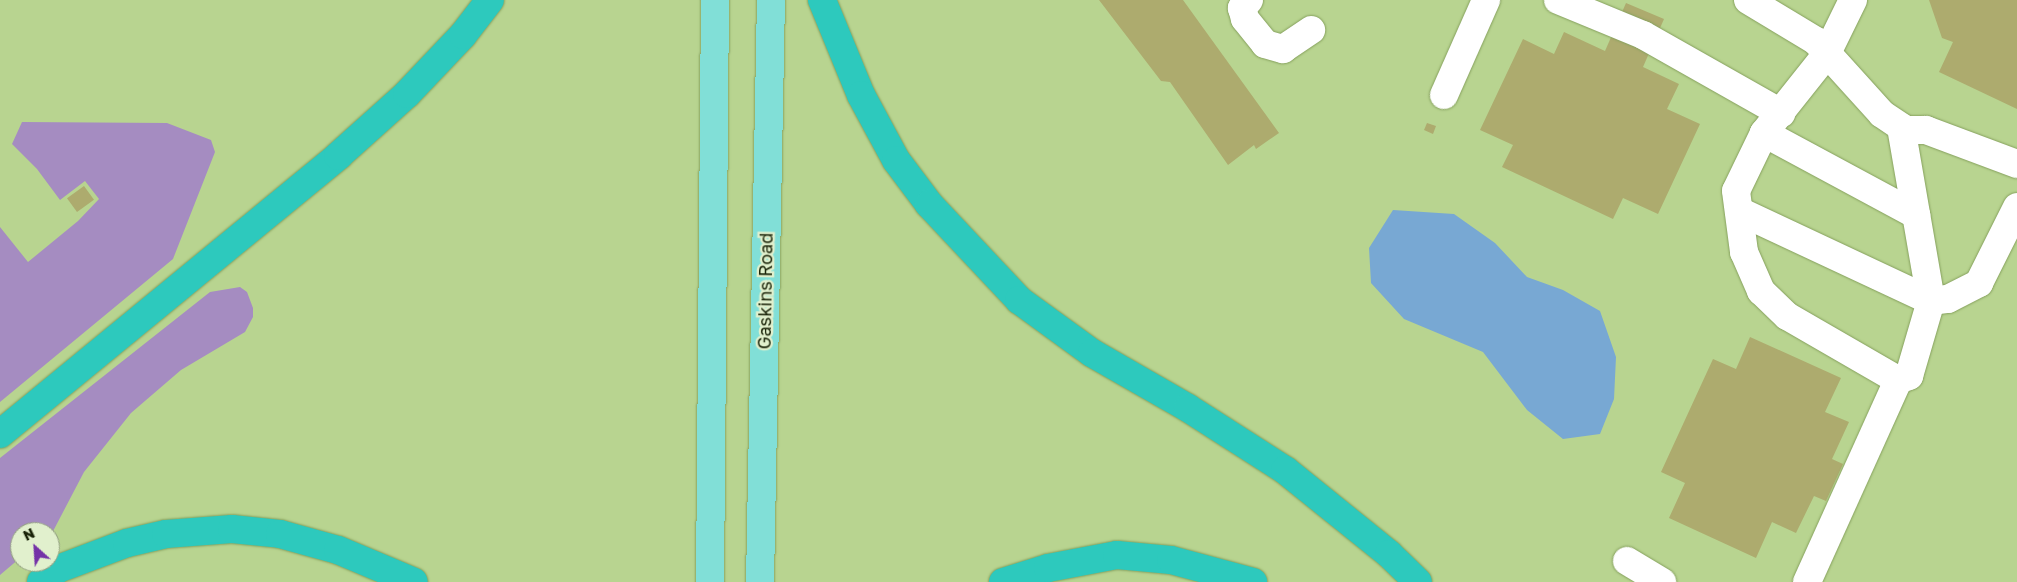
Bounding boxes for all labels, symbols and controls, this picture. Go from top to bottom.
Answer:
street label: Gaskins Road [753,233,777,349]
north arrow [10,522,60,572]
text: N [20,524,37,544]

